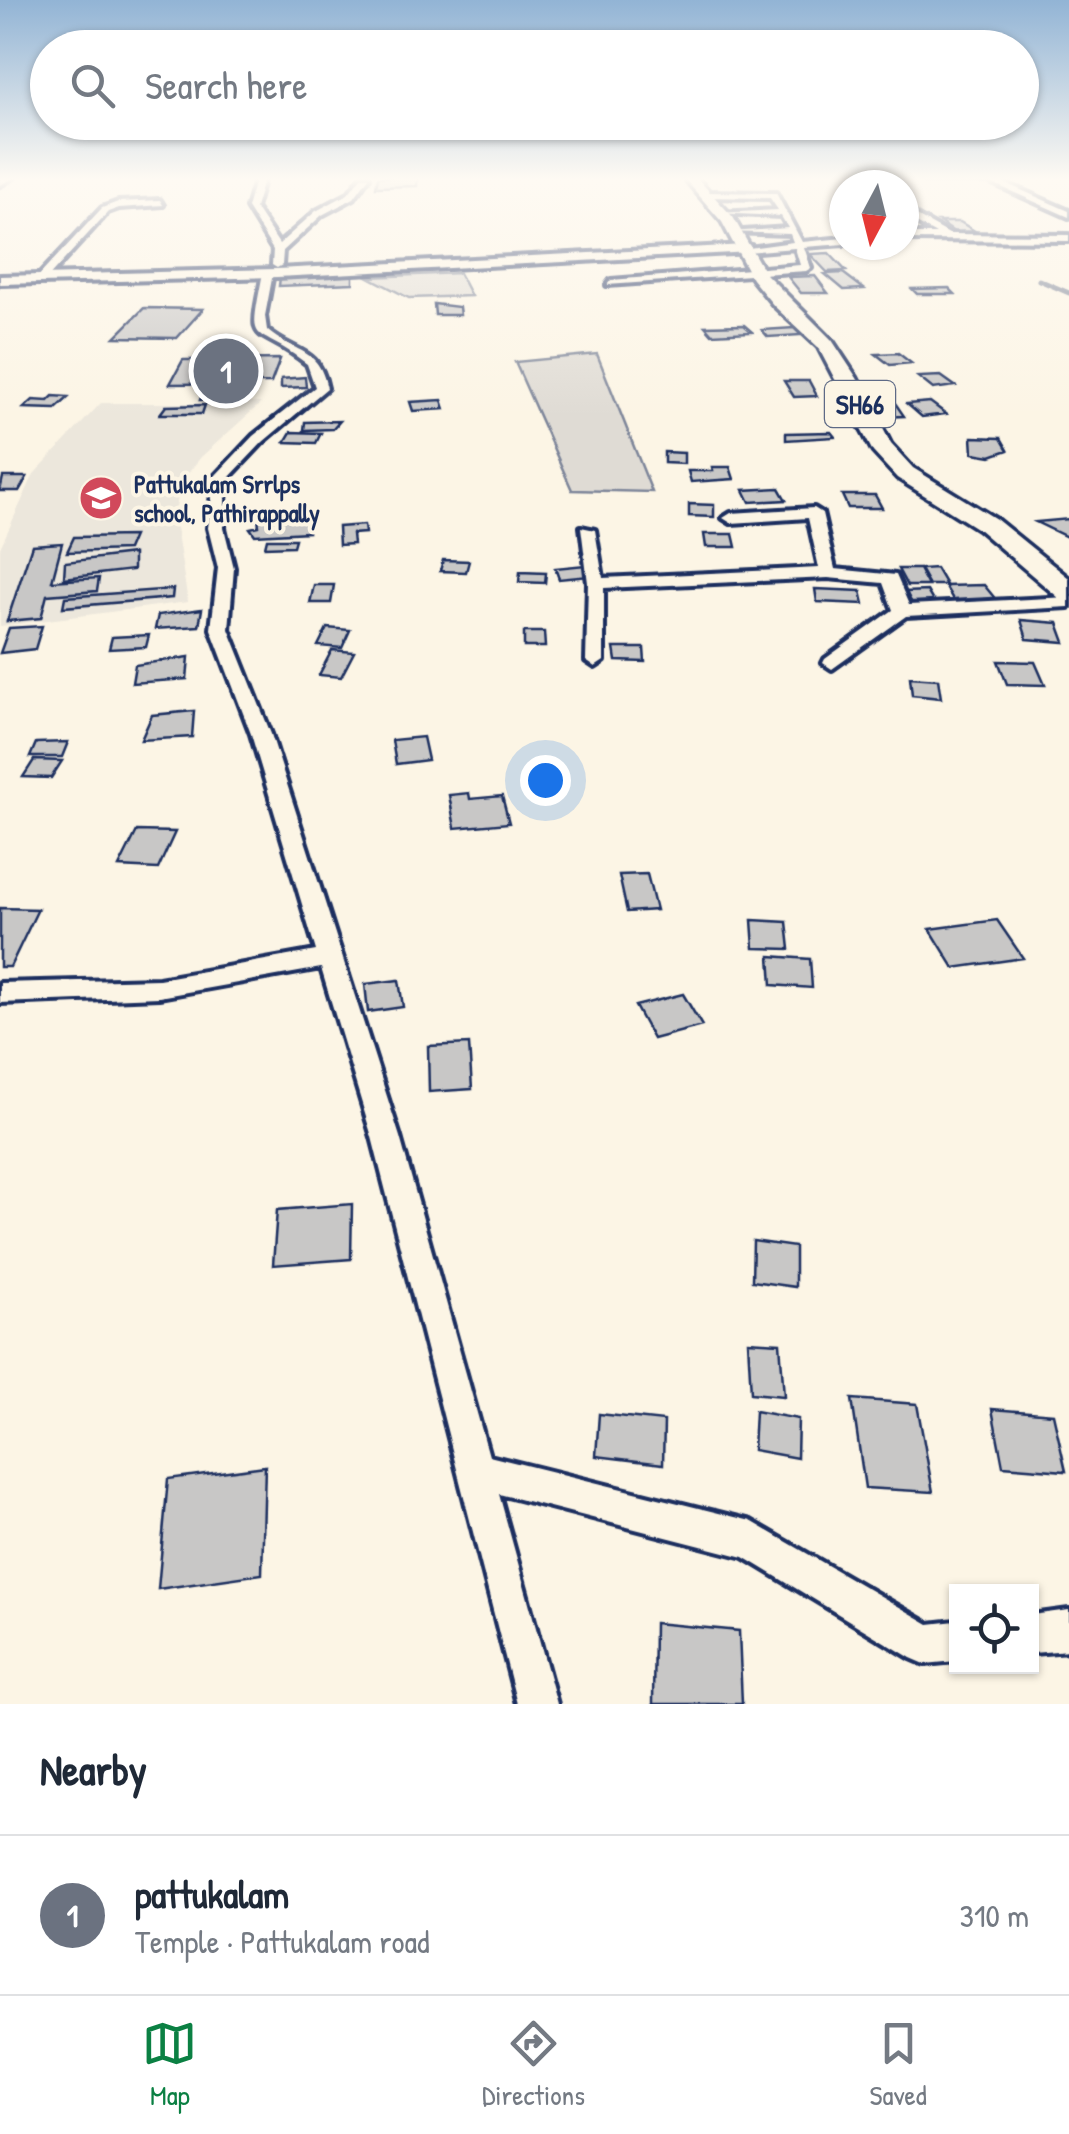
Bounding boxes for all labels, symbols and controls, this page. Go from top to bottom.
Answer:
search box [30,30,1039,140]
icon: search [65,58,120,113]
text: Search here [145,59,307,111]
north arrow [829,170,919,260]
pin: 1 [194,334,258,408]
road number: SH66 [825,381,895,427]
place label: Pattukalam Srrlps school, Pathirappally [134,467,320,531]
school or university icon: Pattukalam Srrlps school, Pathirappally [78,475,124,521]
your location [520,755,571,806]
map controls [949,1584,1039,1674]
button: locate [949,1584,1039,1674]
text: Nearby [40,1741,147,1798]
text: pattukalam [135,1868,289,1920]
text: 1 [67,1894,78,1937]
text: 310 m [960,1894,1029,1937]
text: Temple · Pattukalam road [135,1920,430,1963]
tab: Map [142,2016,197,2114]
tab: Directions [482,2016,585,2114]
tab: Saved [870,2016,927,2114]

